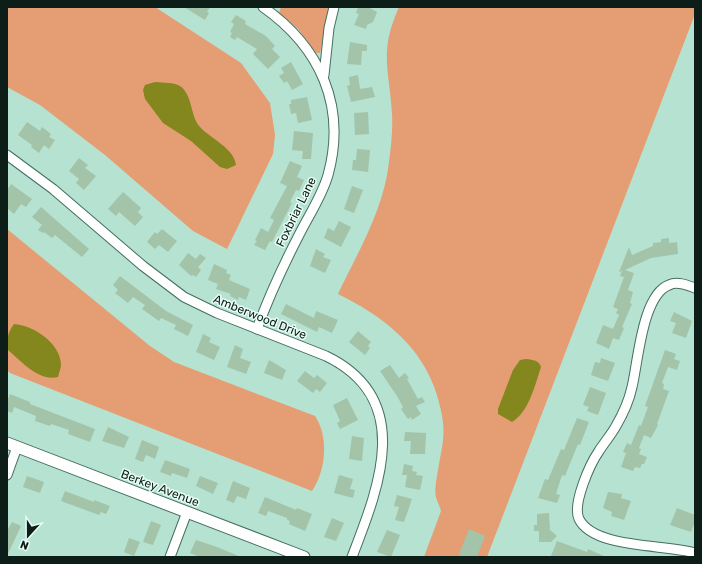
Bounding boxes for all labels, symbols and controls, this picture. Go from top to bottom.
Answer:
street label: Foxbriar Lane [273,175,319,249]
street label: Amberwood Drive [211,292,309,342]
street label: Berkey Avenue [119,467,201,509]
north arrow [8,516,48,556]
text: N [18,537,31,552]

